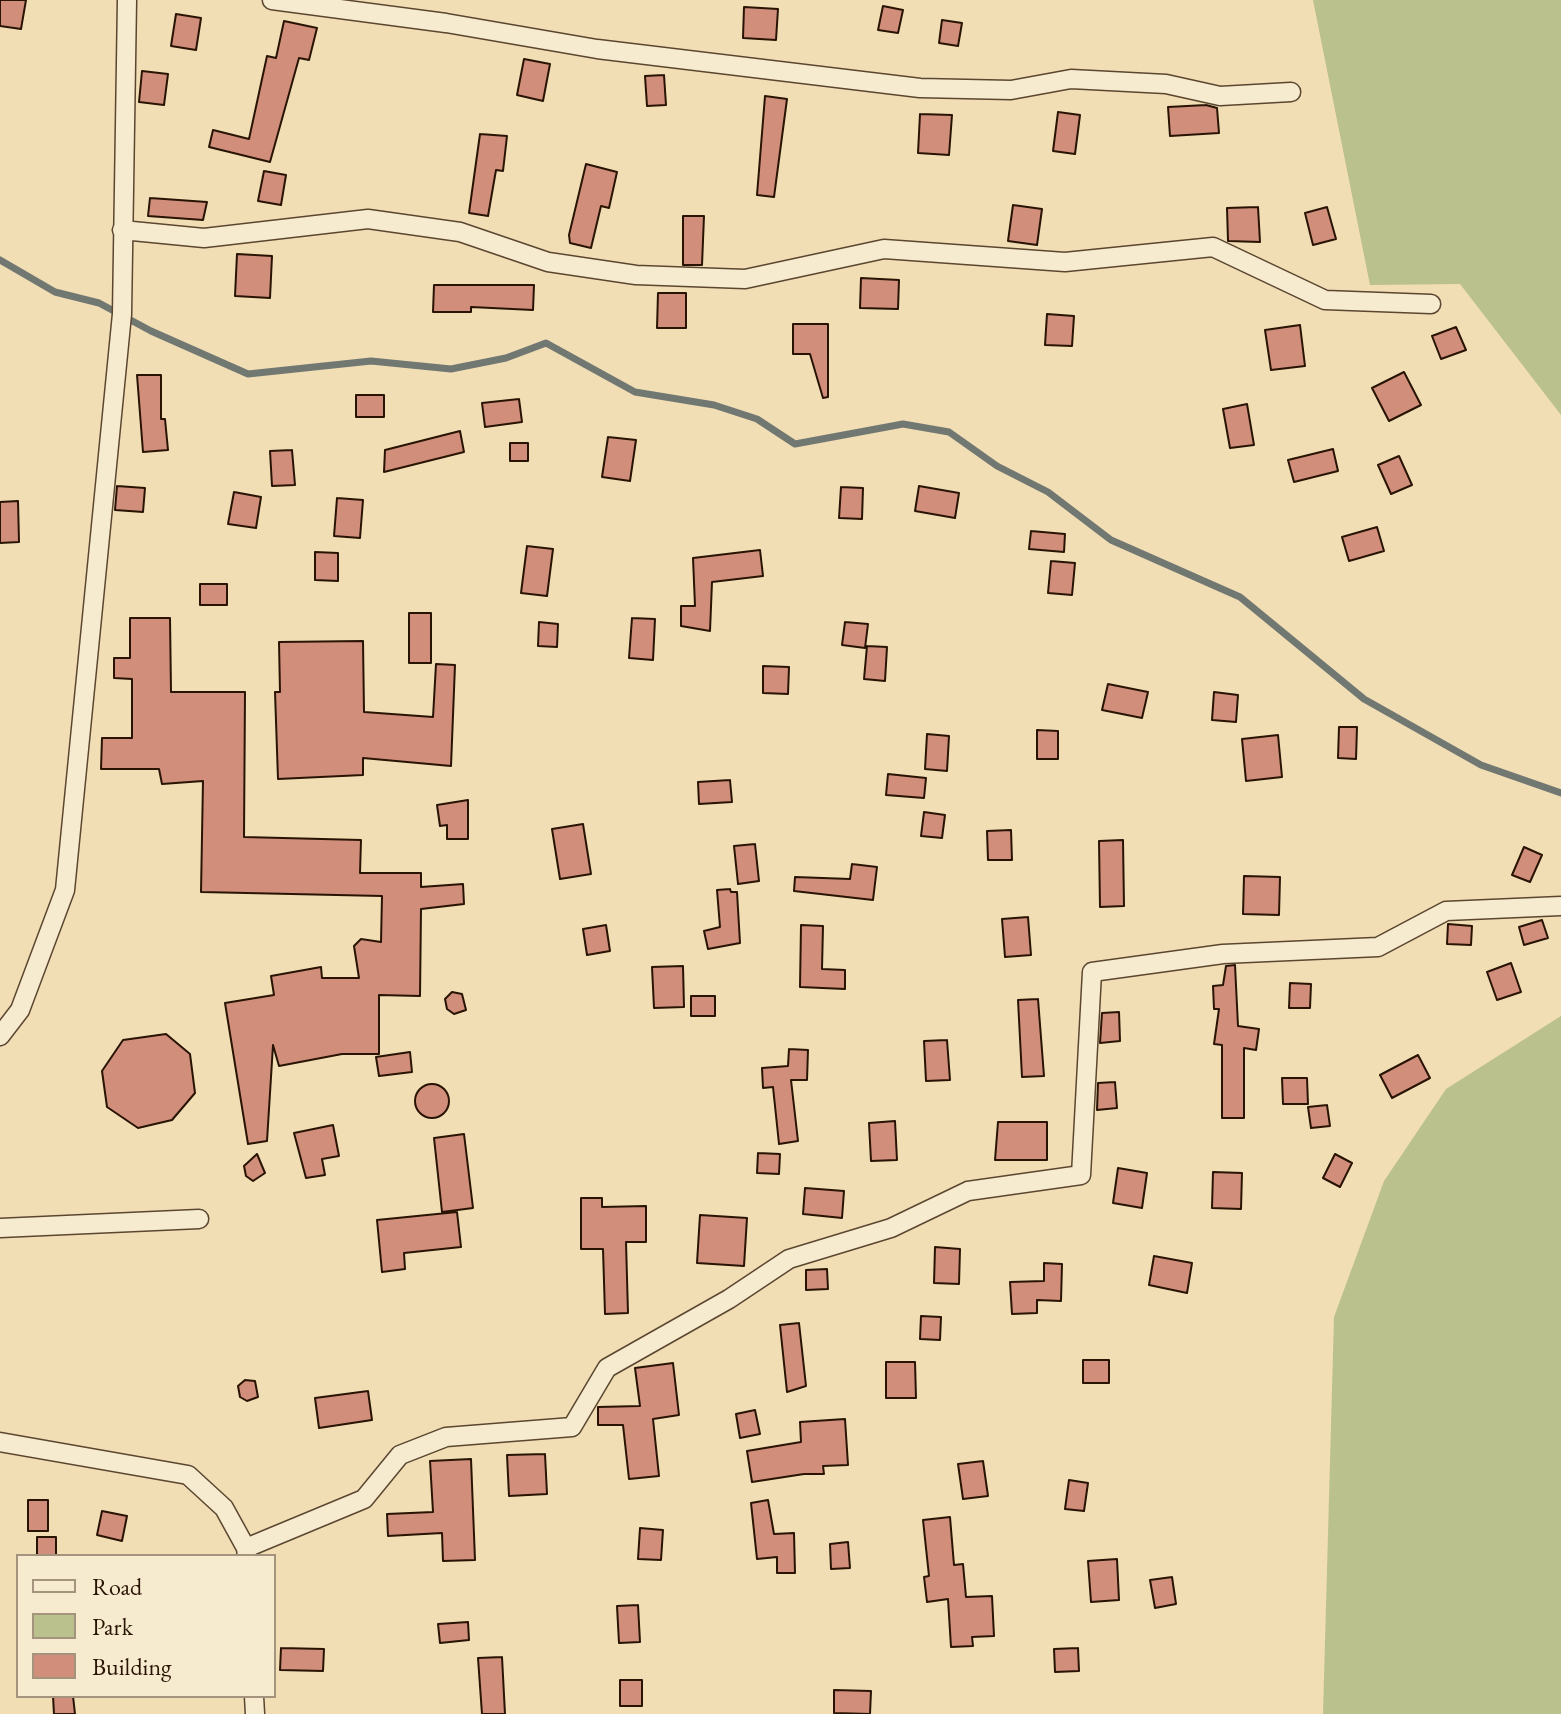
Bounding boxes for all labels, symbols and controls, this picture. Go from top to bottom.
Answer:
legend [16,1554,276,1698]
text: Road [92,1571,142,1602]
text: Park [92,1611,133,1642]
text: Building [92,1651,172,1682]

